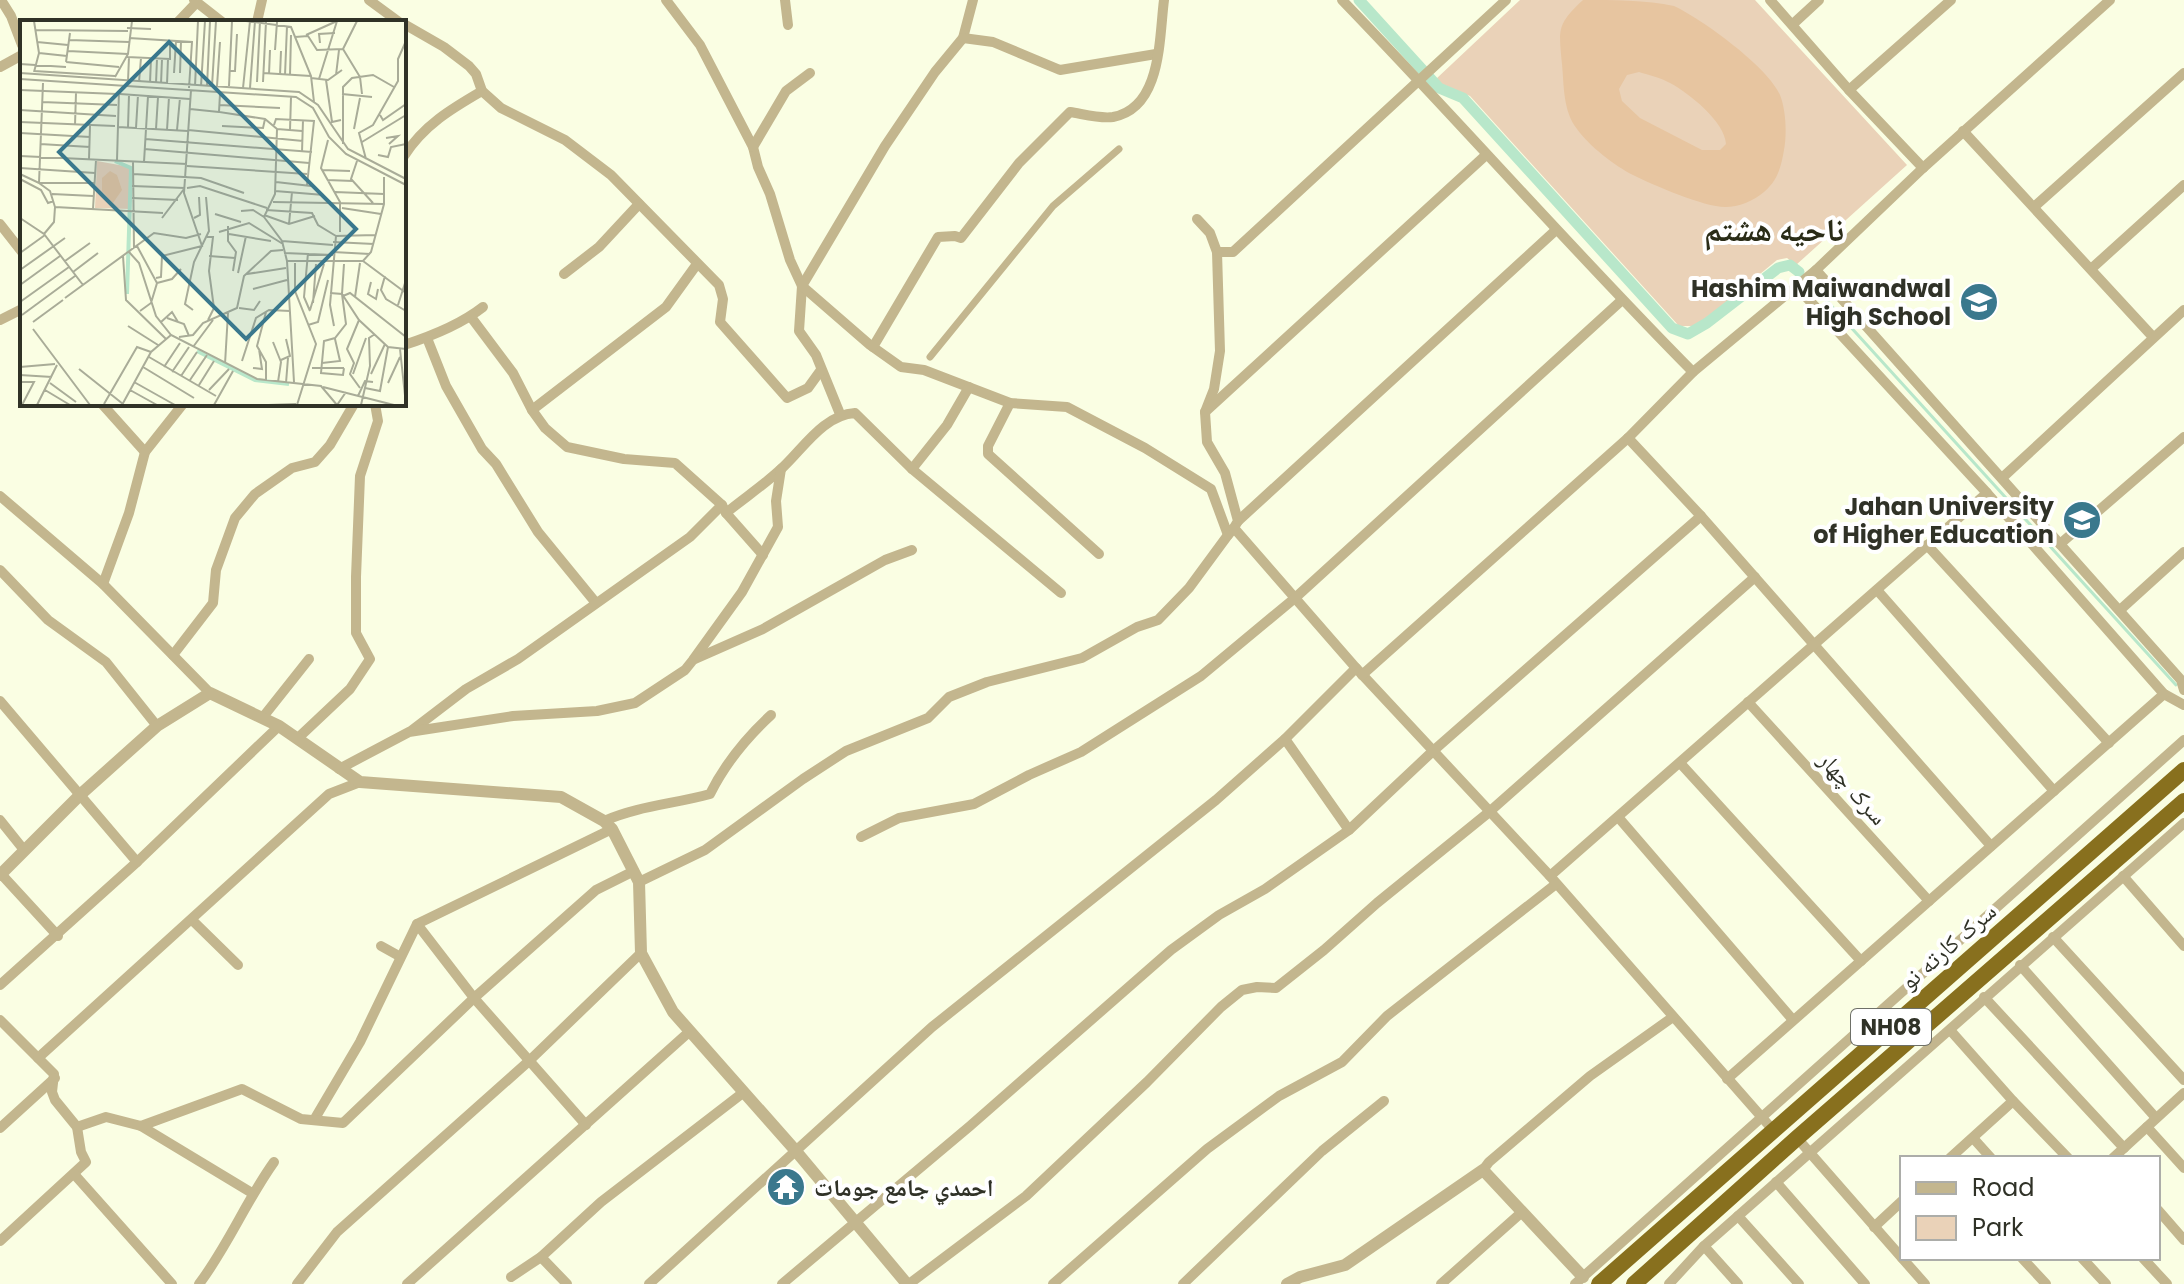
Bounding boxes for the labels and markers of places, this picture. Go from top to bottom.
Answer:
place label: Hashim Maiwandwal High School [1691,272,1951,333]
school or university icon: Hashim Maiwandwal High School [1958,281,2000,323]
place label: Jahan University of Higher Education [1813,490,2055,551]
school or university icon: Jahan University of Higher Education [2061,499,2103,541]
temple icon: احمدي جامع جومات [765,1166,807,1208]
place label: احمدي جامع جومات [814,1171,994,1206]

